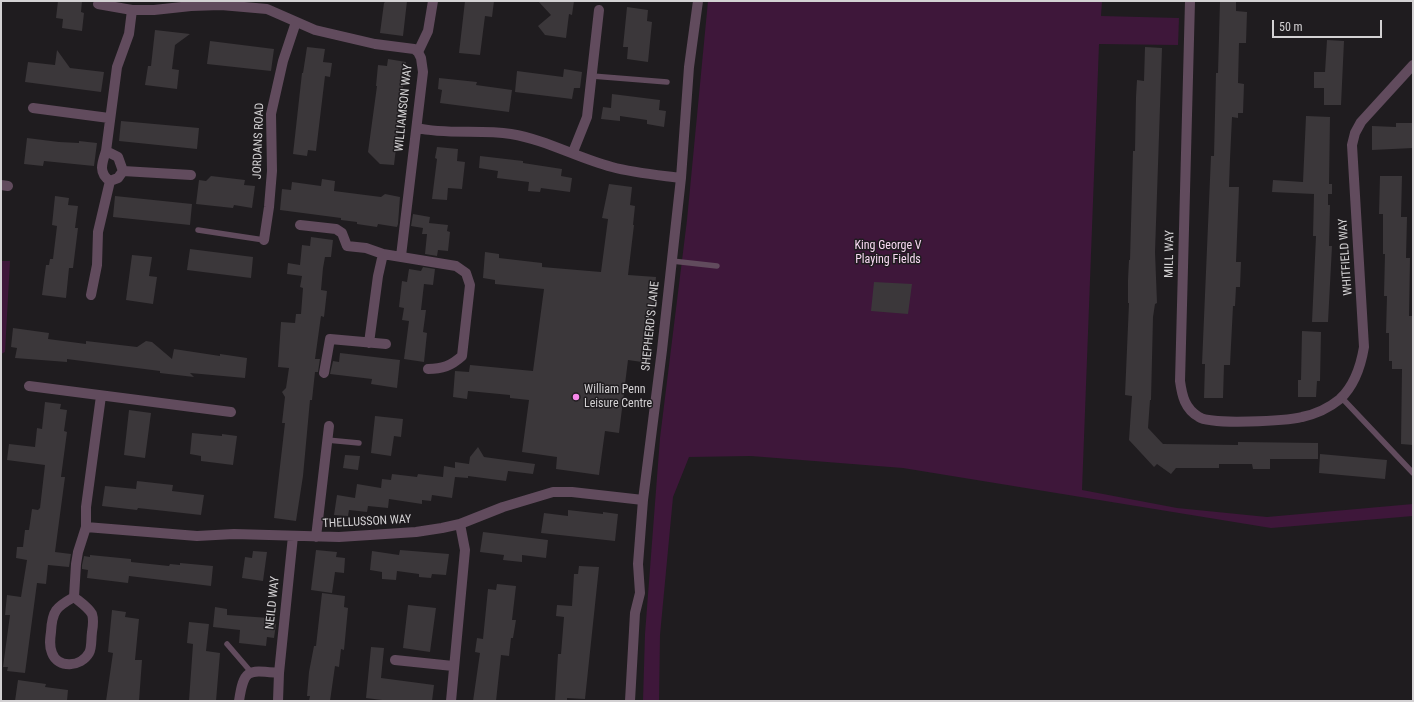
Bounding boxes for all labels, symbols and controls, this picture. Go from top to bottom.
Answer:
scale bar [1274,12,1384,38]
text: 50 m [1279,20,1303,34]
street label: WILLIAMSON WAY [392,64,416,152]
street label: JORDANS ROAD [250,102,268,180]
street label: WHITFIELD WAY [1336,218,1356,296]
street label: MILL WAY [1162,230,1178,278]
park label: King George V Playing Fields [854,239,922,267]
street label: SHEPHERD'S LANE [639,280,663,372]
place label: William Penn Leisure Centre [584,383,652,411]
marker: William Penn Leisure Centre [571,392,581,402]
street label: THELLUSSON WAY [322,512,412,532]
street label: NEILD WAY [263,576,283,630]

